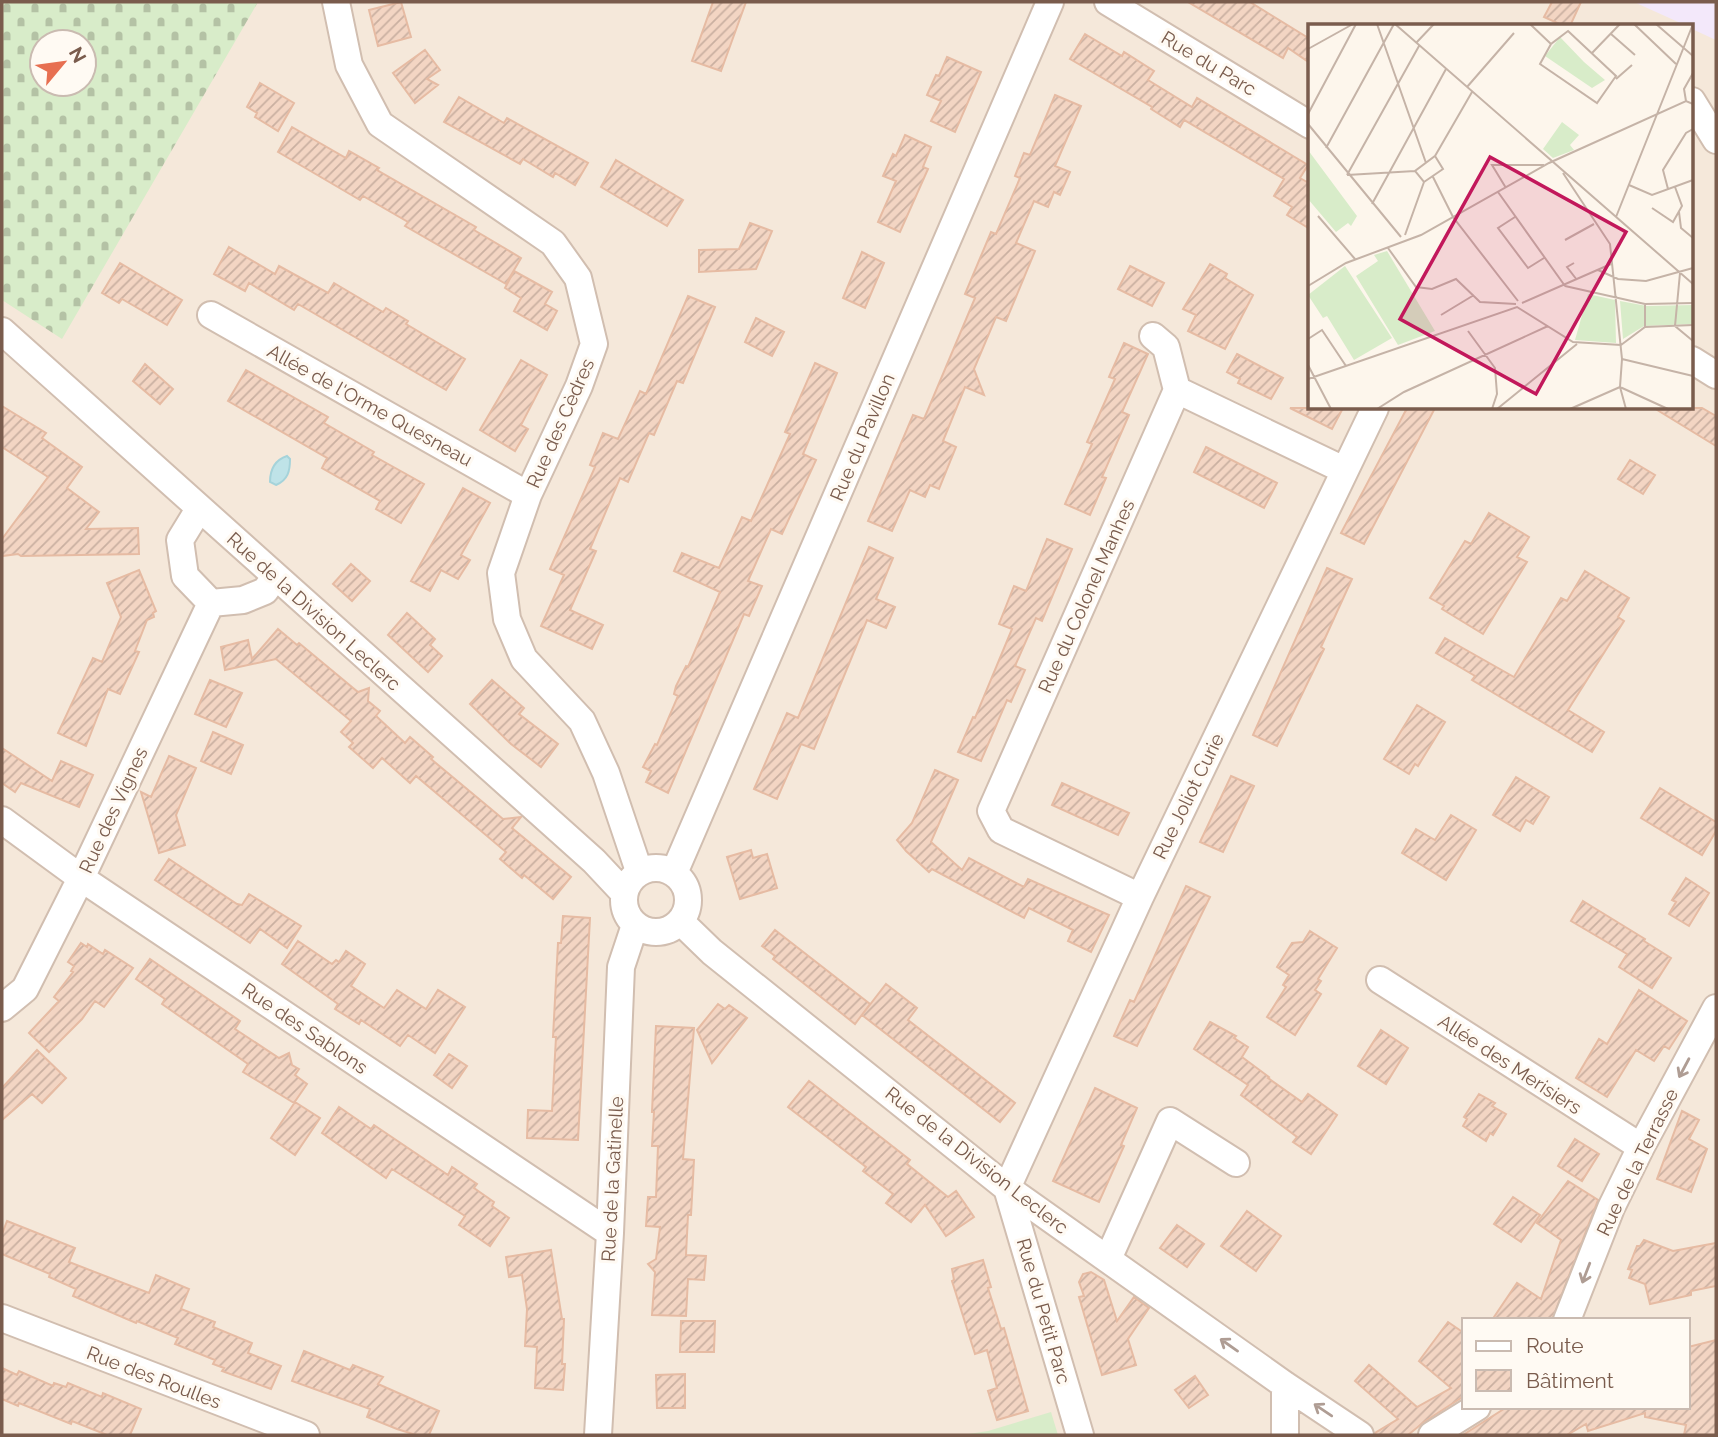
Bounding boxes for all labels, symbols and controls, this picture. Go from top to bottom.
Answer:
inset map [1308,24,1694,410]
street label: Rue du Parc [1158,26,1260,100]
north arrow [28,28,98,98]
text: N [65,43,91,66]
street label: Allée de l'Orme Quesneau [264,339,476,471]
street label: Rue des Cèdres [522,355,598,491]
street label: Rue du Pavillon [825,370,899,504]
street label: Rue du Colonel Manhes [1033,496,1139,696]
street label: Rue de la Division Leclerc [223,527,405,695]
street label: Rue Joliot Curie [1148,729,1228,863]
street label: Rue des Vignes [74,744,152,876]
street label: Rue des Sablons [238,978,372,1078]
street label: Allée des Merisiers [1434,1010,1586,1118]
one-way arrow [1677,1057,1690,1078]
street label: Rue de la Division Leclerc [881,1082,1073,1238]
street label: Rue de la Terrasse [1592,1085,1682,1239]
street label: Rue de la Gatinelle [597,1096,627,1262]
street label: Rue du Petit Parc [1013,1235,1075,1387]
one-way arrow [1578,1261,1591,1283]
legend [1462,1318,1690,1409]
text: Route [1526,1333,1584,1358]
one-way arrow [1220,1338,1239,1352]
street label: Rue des Roulles [84,1341,224,1413]
text: Bâtiment [1526,1368,1614,1393]
one-way arrow [1313,1403,1333,1417]

